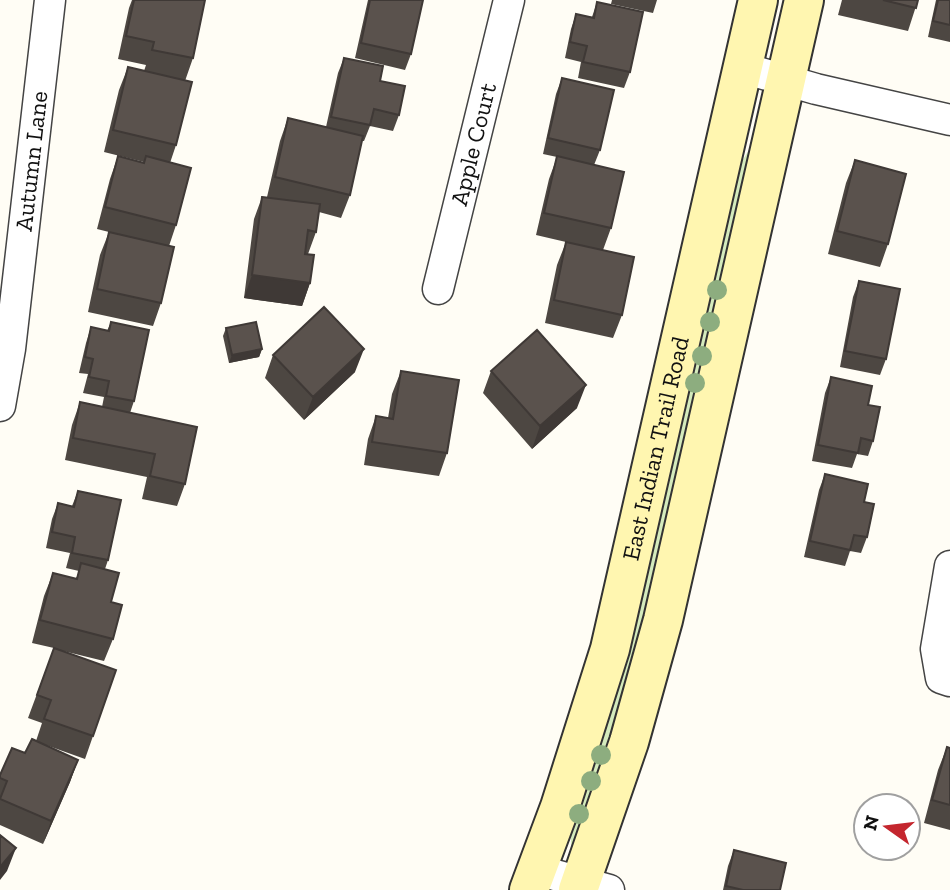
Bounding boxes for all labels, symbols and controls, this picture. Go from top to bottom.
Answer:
street label: Apple Court [444,80,502,208]
street label: Autumn Lane [9,90,53,233]
street label: East Indian Trail Road [616,334,695,563]
north arrow [852,792,922,862]
text: N [858,813,884,833]

